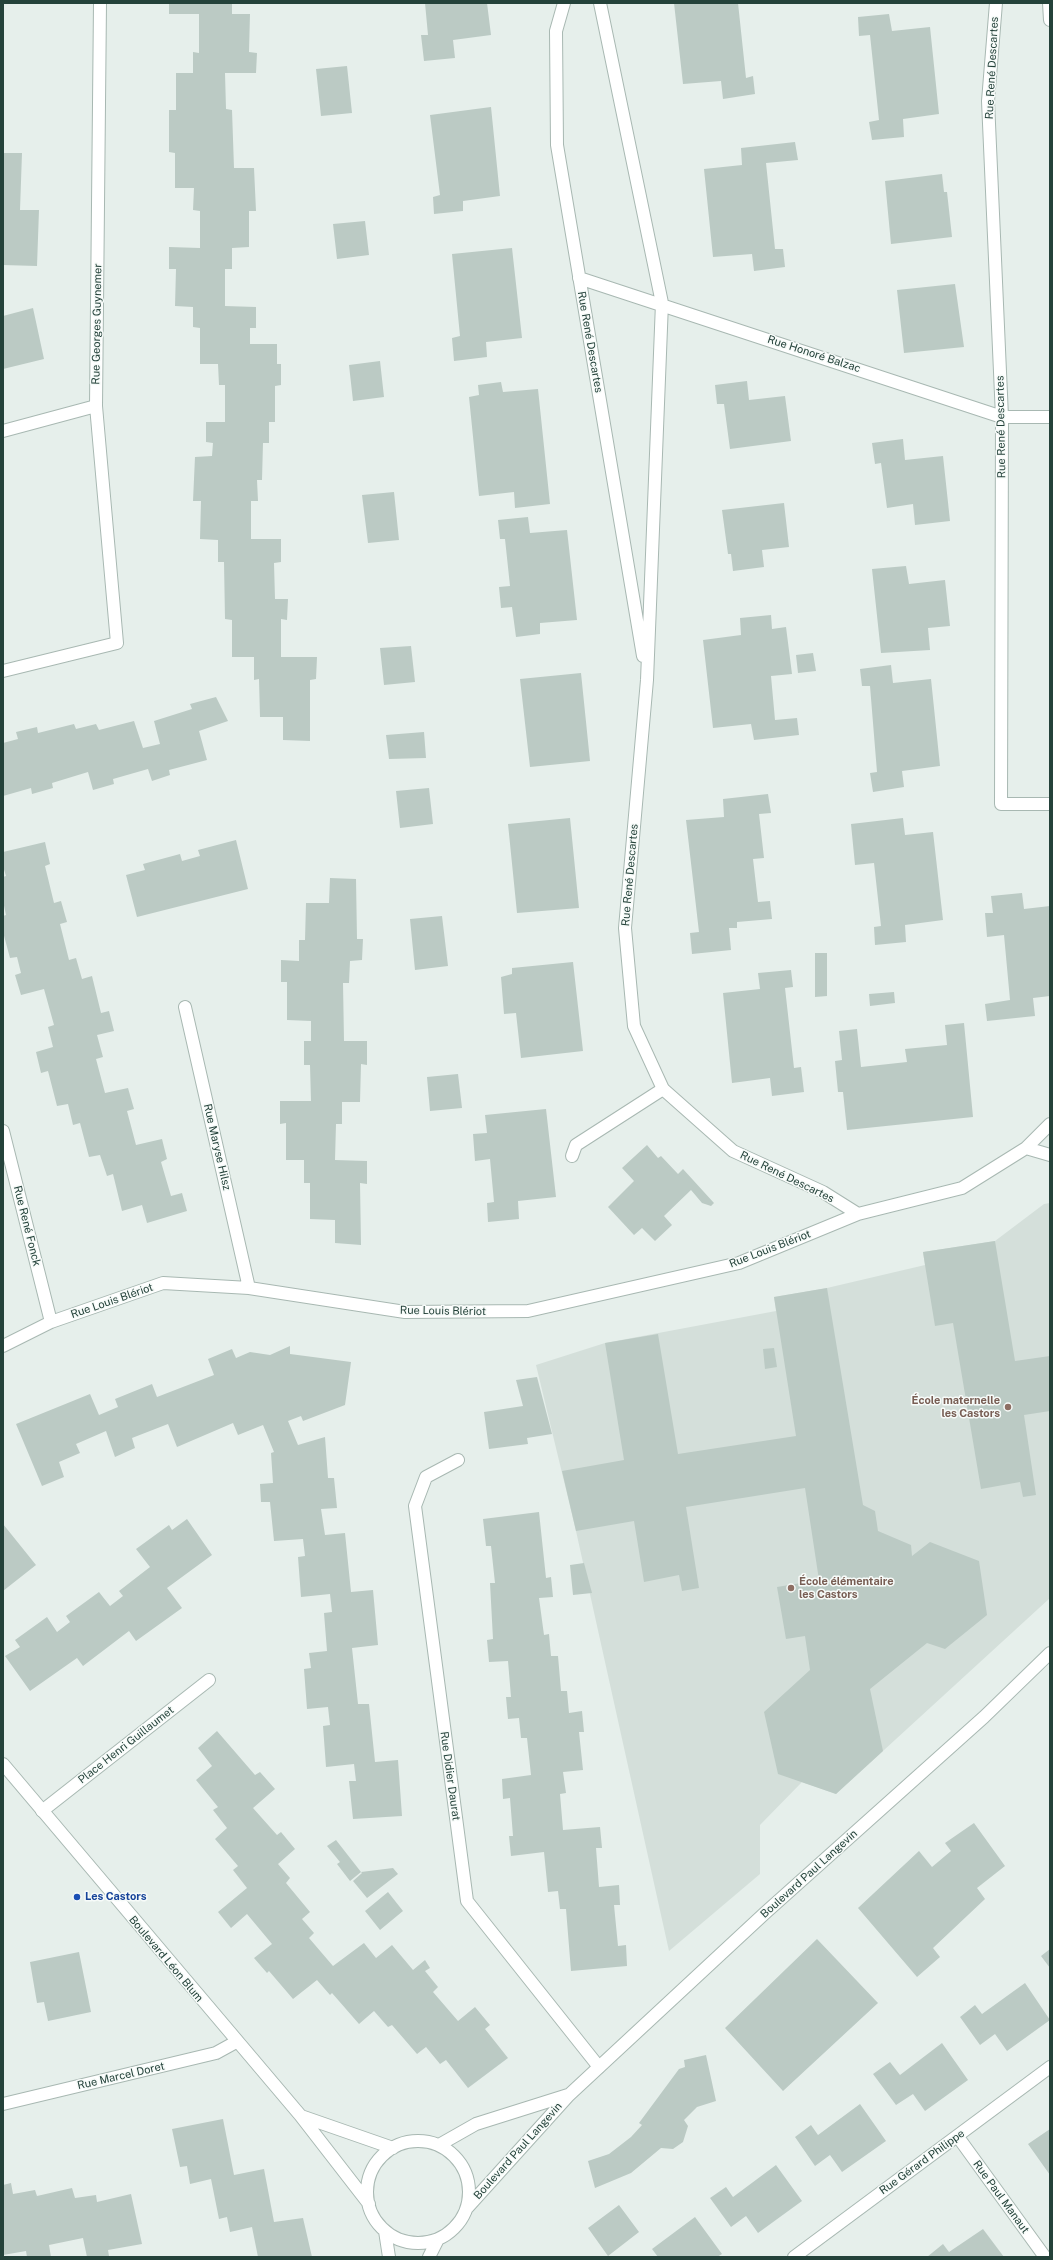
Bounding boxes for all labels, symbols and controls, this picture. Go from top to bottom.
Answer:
street label: Rue René Descartes [983,16,1001,120]
street label: Rue Georges Guynemer [89,263,105,385]
street label: Rue René Descartes [575,290,605,394]
street label: Rue Honoré Balzac [766,333,862,375]
street label: Rue René Descartes [994,375,1008,479]
street label: Rue René Descartes [619,823,641,927]
street label: Rue Maryse Hilsz [201,1102,233,1192]
street label: Rue René Descartes [738,1149,836,1205]
street label: Rue René Fonck [11,1184,43,1268]
street label: Rue Louis Blériot [727,1227,813,1271]
street label: Rue Louis Blériot [69,1281,155,1321]
street label: Rue Louis Blériot [400,1304,486,1318]
place label: École maternelle les Castors [912,1394,1000,1420]
marker: École maternelle les Castors [1003,1402,1013,1412]
place label: École élémentaire les Castors [799,1575,893,1601]
marker: École élémentaire les Castors [786,1583,796,1593]
street label: Place Henri Guillaumet [75,1704,177,1786]
street label: Rue Didier Daurat [437,1731,463,1821]
street label: Boulevard Paul Langevin [758,1827,860,1921]
place label: Les Castors [85,1890,147,1904]
marker: Les Castors [72,1892,82,1902]
street label: Boulevard Léon Blum [126,1913,206,2005]
street label: Rue Marcel Doret [76,2060,166,2092]
street label: Boulevard Paul Langevin [471,2100,565,2202]
street label: Rue Gérard Philippe [877,2127,967,2197]
street label: Rue Paul Manaut [970,2158,1032,2236]

